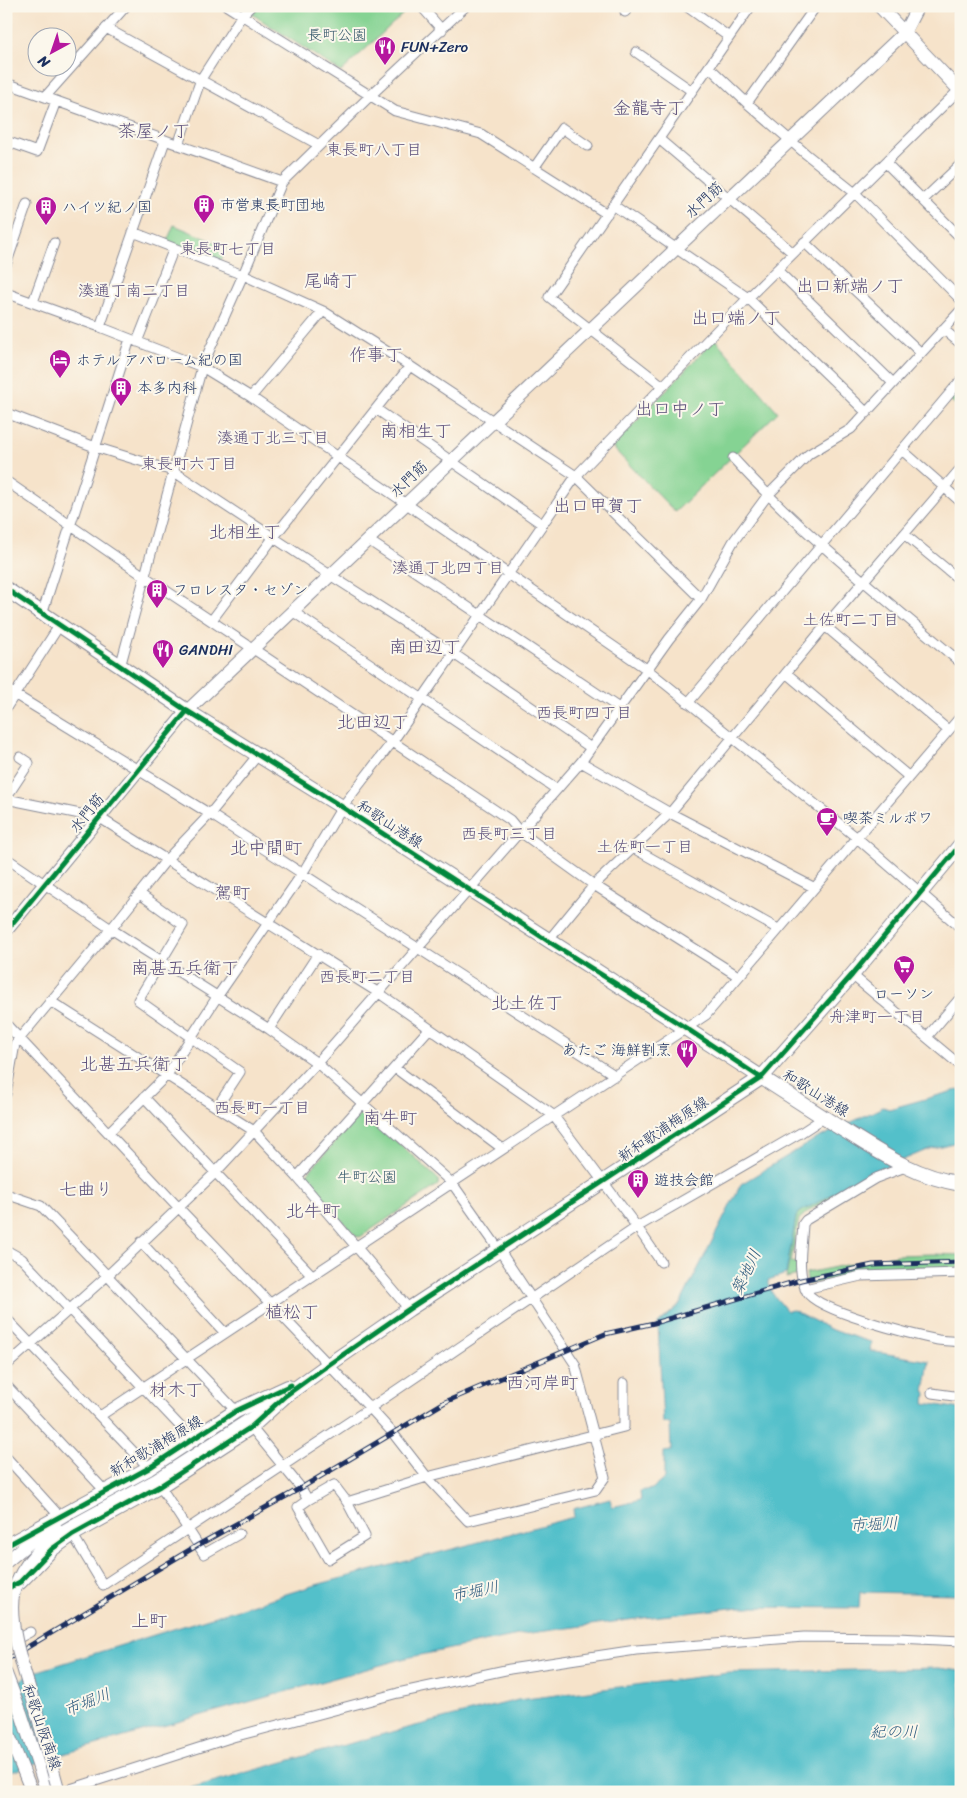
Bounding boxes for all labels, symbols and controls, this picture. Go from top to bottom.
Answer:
park label: 長町公園 [307,22,367,48]
north arrow [28,28,78,78]
place label: FUN+Zero [401,34,469,60]
restaurant icon: FUN+Zero [373,35,397,66]
text: N [32,49,56,75]
district label: 金龍寺丁 [613,92,685,124]
district label: 茶屋ノ丁 [118,115,190,147]
district label: 東長町八丁目 [326,135,422,164]
street label: 水門筋 [679,175,729,225]
place label: 市営東長町団地 [220,192,325,218]
building icon: 市営東長町団地 [192,193,216,224]
place label: ハイツ紀ノ国 [62,194,152,220]
building icon: ハイツ紀ノ国 [34,195,58,226]
district label: 東長町七丁目 [180,234,276,263]
district label: 尾崎丁 [304,265,358,297]
district label: 出口新端ノ丁 [796,270,904,302]
district label: 湊通丁南二丁目 [78,276,190,305]
district label: 出口端ノ丁 [691,302,781,334]
district label: 作事丁 [349,339,403,371]
place label: ホテル アバローム紀の国 [76,347,243,373]
hotel icon: ホテル アバローム紀の国 [48,348,72,379]
place label: 本多内科 [137,375,197,401]
building icon: 本多内科 [109,376,133,407]
district label: 出口中ノ丁 [635,393,725,425]
district label: 南相生丁 [380,415,452,447]
district label: 湊通丁北三丁目 [217,423,329,452]
district label: 東長町六丁目 [141,449,237,478]
street label: 水門筋 [384,454,434,504]
district label: 出口甲賀丁 [553,490,643,522]
district label: 北相生丁 [209,516,281,548]
district label: 湊通丁北四丁目 [392,553,504,582]
place label: フロレスタ・セゾン [173,577,308,603]
building icon: フロレスタ・セゾン [145,578,169,609]
district label: 土佐町二丁目 [803,605,899,634]
district label: 南田辺丁 [389,631,461,663]
place label: GANDHI [179,637,233,663]
restaurant icon: GANDHI [151,638,175,669]
district label: 西長町四丁目 [536,698,632,727]
district label: 北田辺丁 [337,706,409,738]
street label: 水門筋 [63,787,111,839]
street label: 和歌山港線 [351,793,429,855]
place label: 喫茶ミルポワ [843,805,933,831]
cafe icon: 喫茶ミルポワ [815,806,839,837]
district label: 西長町三丁目 [461,819,557,848]
district label: 北中間町 [230,832,302,864]
district label: 土佐町一丁目 [597,832,693,861]
district label: 駕町 [214,877,250,909]
district label: 南甚五兵衛丁 [131,952,239,984]
supermarket icon: ローソン [892,954,916,985]
district label: 西長町二丁目 [319,962,415,991]
place label: ローソン [874,981,934,1007]
district label: 北土佐丁 [491,987,563,1019]
district label: 舟津町一丁目 [829,1002,925,1031]
place label: あたご 海鮮割烹 [562,1037,671,1063]
restaurant icon: あたご 海鮮割烹 [675,1038,699,1069]
district label: 北甚五兵衛丁 [80,1048,188,1080]
street label: 和歌山港線 [777,1062,855,1124]
street label: 新和歌浦梅原線 [612,1089,714,1169]
district label: 西長町一丁目 [214,1093,310,1122]
district label: 南牛町 [363,1102,417,1134]
park label: 牛町公園 [337,1164,397,1190]
place label: 遊技会館 [654,1167,714,1193]
building icon: 遊技会館 [626,1168,650,1199]
district label: 七曲り [59,1173,113,1205]
district label: 北牛町 [286,1195,340,1227]
water label: 築地川 [723,1244,769,1300]
district label: 植松丁 [265,1296,319,1328]
district label: 西河岸町 [506,1367,578,1399]
district label: 材木丁 [149,1374,203,1406]
street label: 新和歌浦梅原線 [104,1408,208,1484]
water label: 市堀川 [849,1508,899,1540]
water label: 市堀川 [449,1572,501,1610]
district label: 上町 [131,1605,167,1637]
street label: 和歌山阪南線 [15,1680,69,1774]
water label: 市堀川 [59,1680,115,1724]
water label: 紀の川 [870,1717,918,1746]

